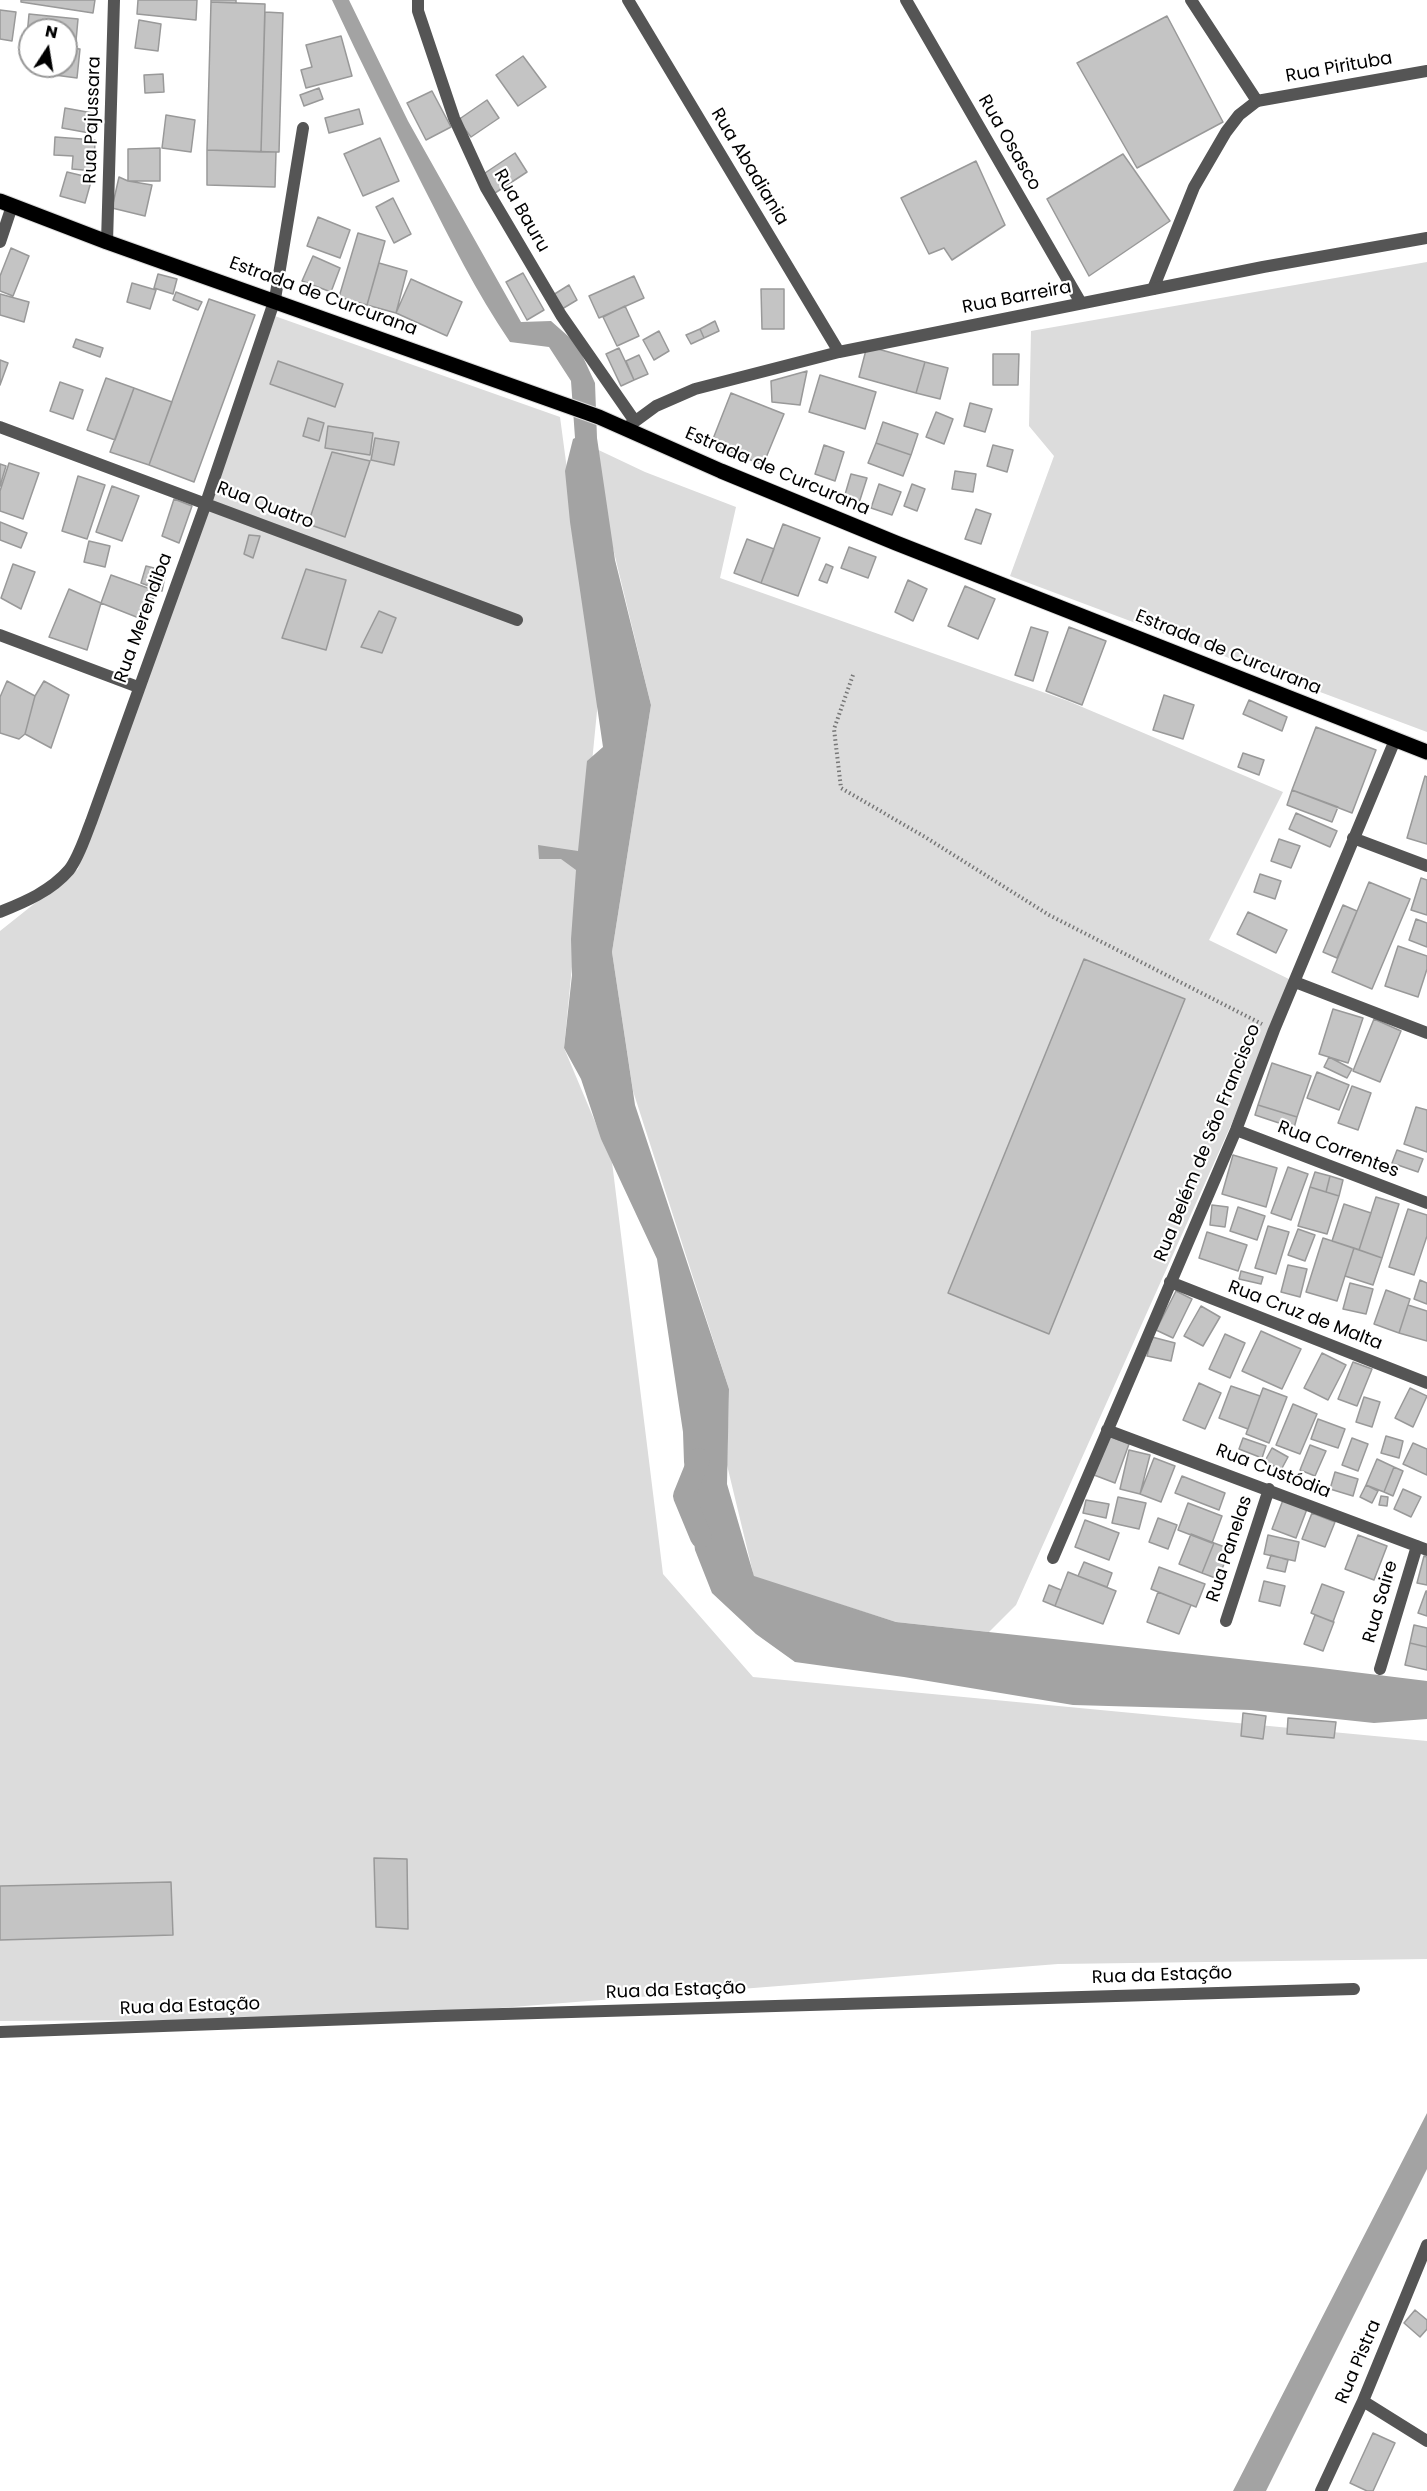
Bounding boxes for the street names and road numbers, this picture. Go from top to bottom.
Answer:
street label: Rua Pirituba [1284,48,1394,88]
street label: Rua Pajussara [80,56,106,184]
street label: Rua Osasco [973,91,1045,195]
street label: Rua Abadiania [706,105,792,229]
street label: Rua Bauru [489,166,553,256]
street label: Estrada de Curcurana [226,253,420,341]
street label: Rua Barreira [961,277,1073,319]
street label: Estrada de Curcurana [681,423,873,521]
street label: Rua Quatro [213,478,317,534]
street label: Rua Merendiba [111,550,177,686]
street label: Estrada de Curcurana [1132,606,1324,700]
street label: Rua Belém de São Francisco [1150,1021,1266,1265]
street label: Rua Correntes [1274,1117,1402,1183]
street label: Rua Cruz de Malta [1225,1277,1385,1355]
street label: Rua Custódia [1213,1440,1333,1504]
street label: Rua Panelas [1203,1493,1257,1605]
street label: Rua Saire [1359,1558,1403,1646]
street label: Rua da Estação [1091,1963,1233,1989]
street label: Rua da Estação [605,1978,747,2004]
street label: Rua da Estação [119,1994,261,2020]
street label: Rua Pistra [1332,2317,1386,2407]

